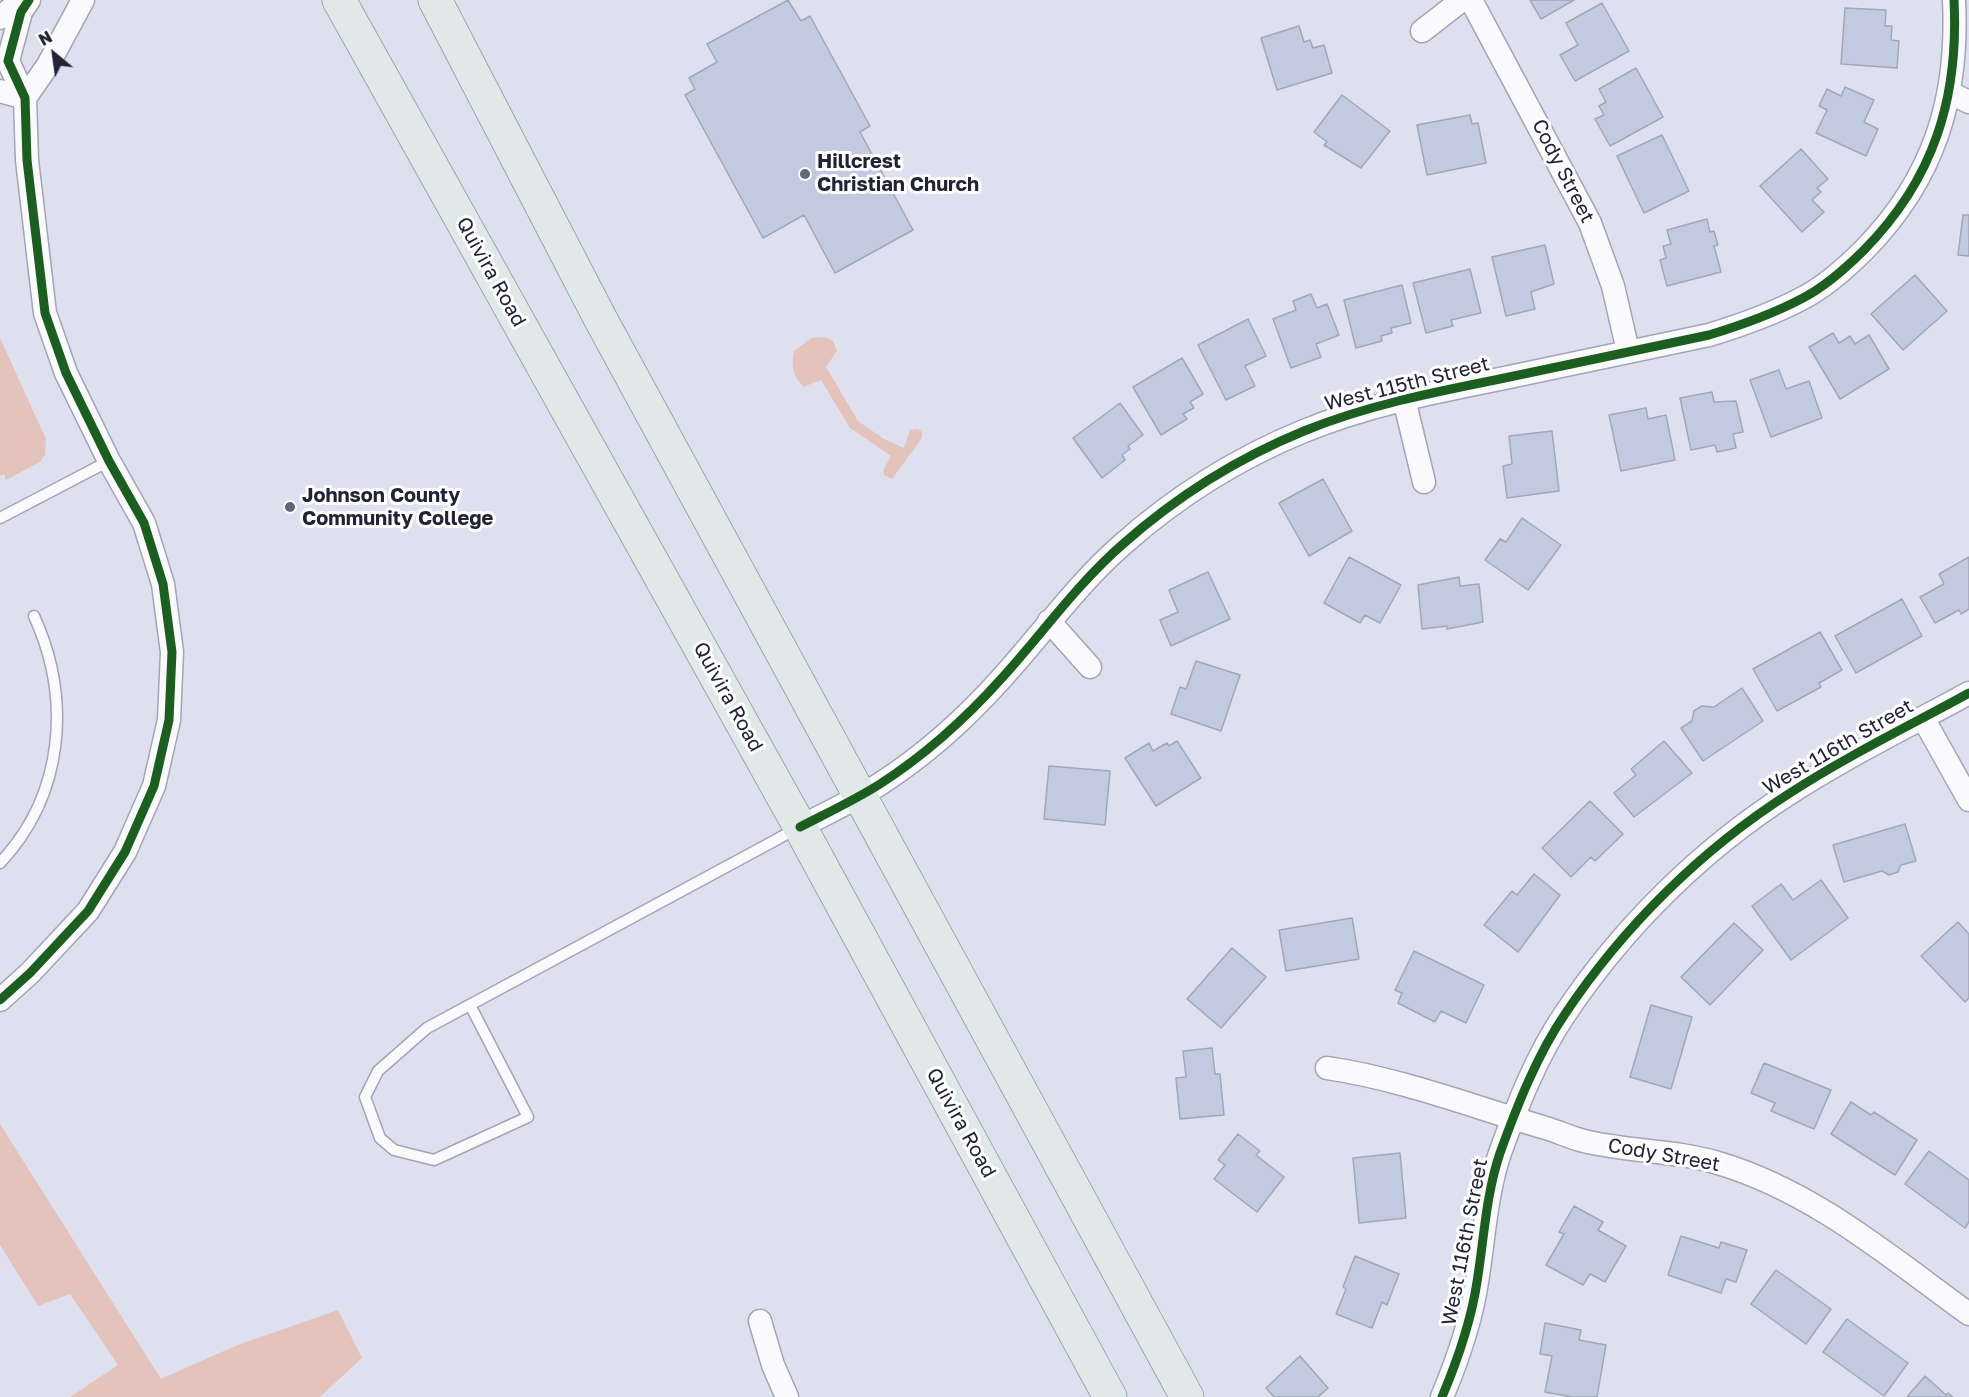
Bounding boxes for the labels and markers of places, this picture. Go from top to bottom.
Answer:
place label: Hillcrest Christian Church [817,150,979,197]
marker: Hillcrest Christian Church [798,167,812,181]
place label: Johnson County Community College [302,484,493,531]
marker: Johnson County Community College [283,500,297,514]

